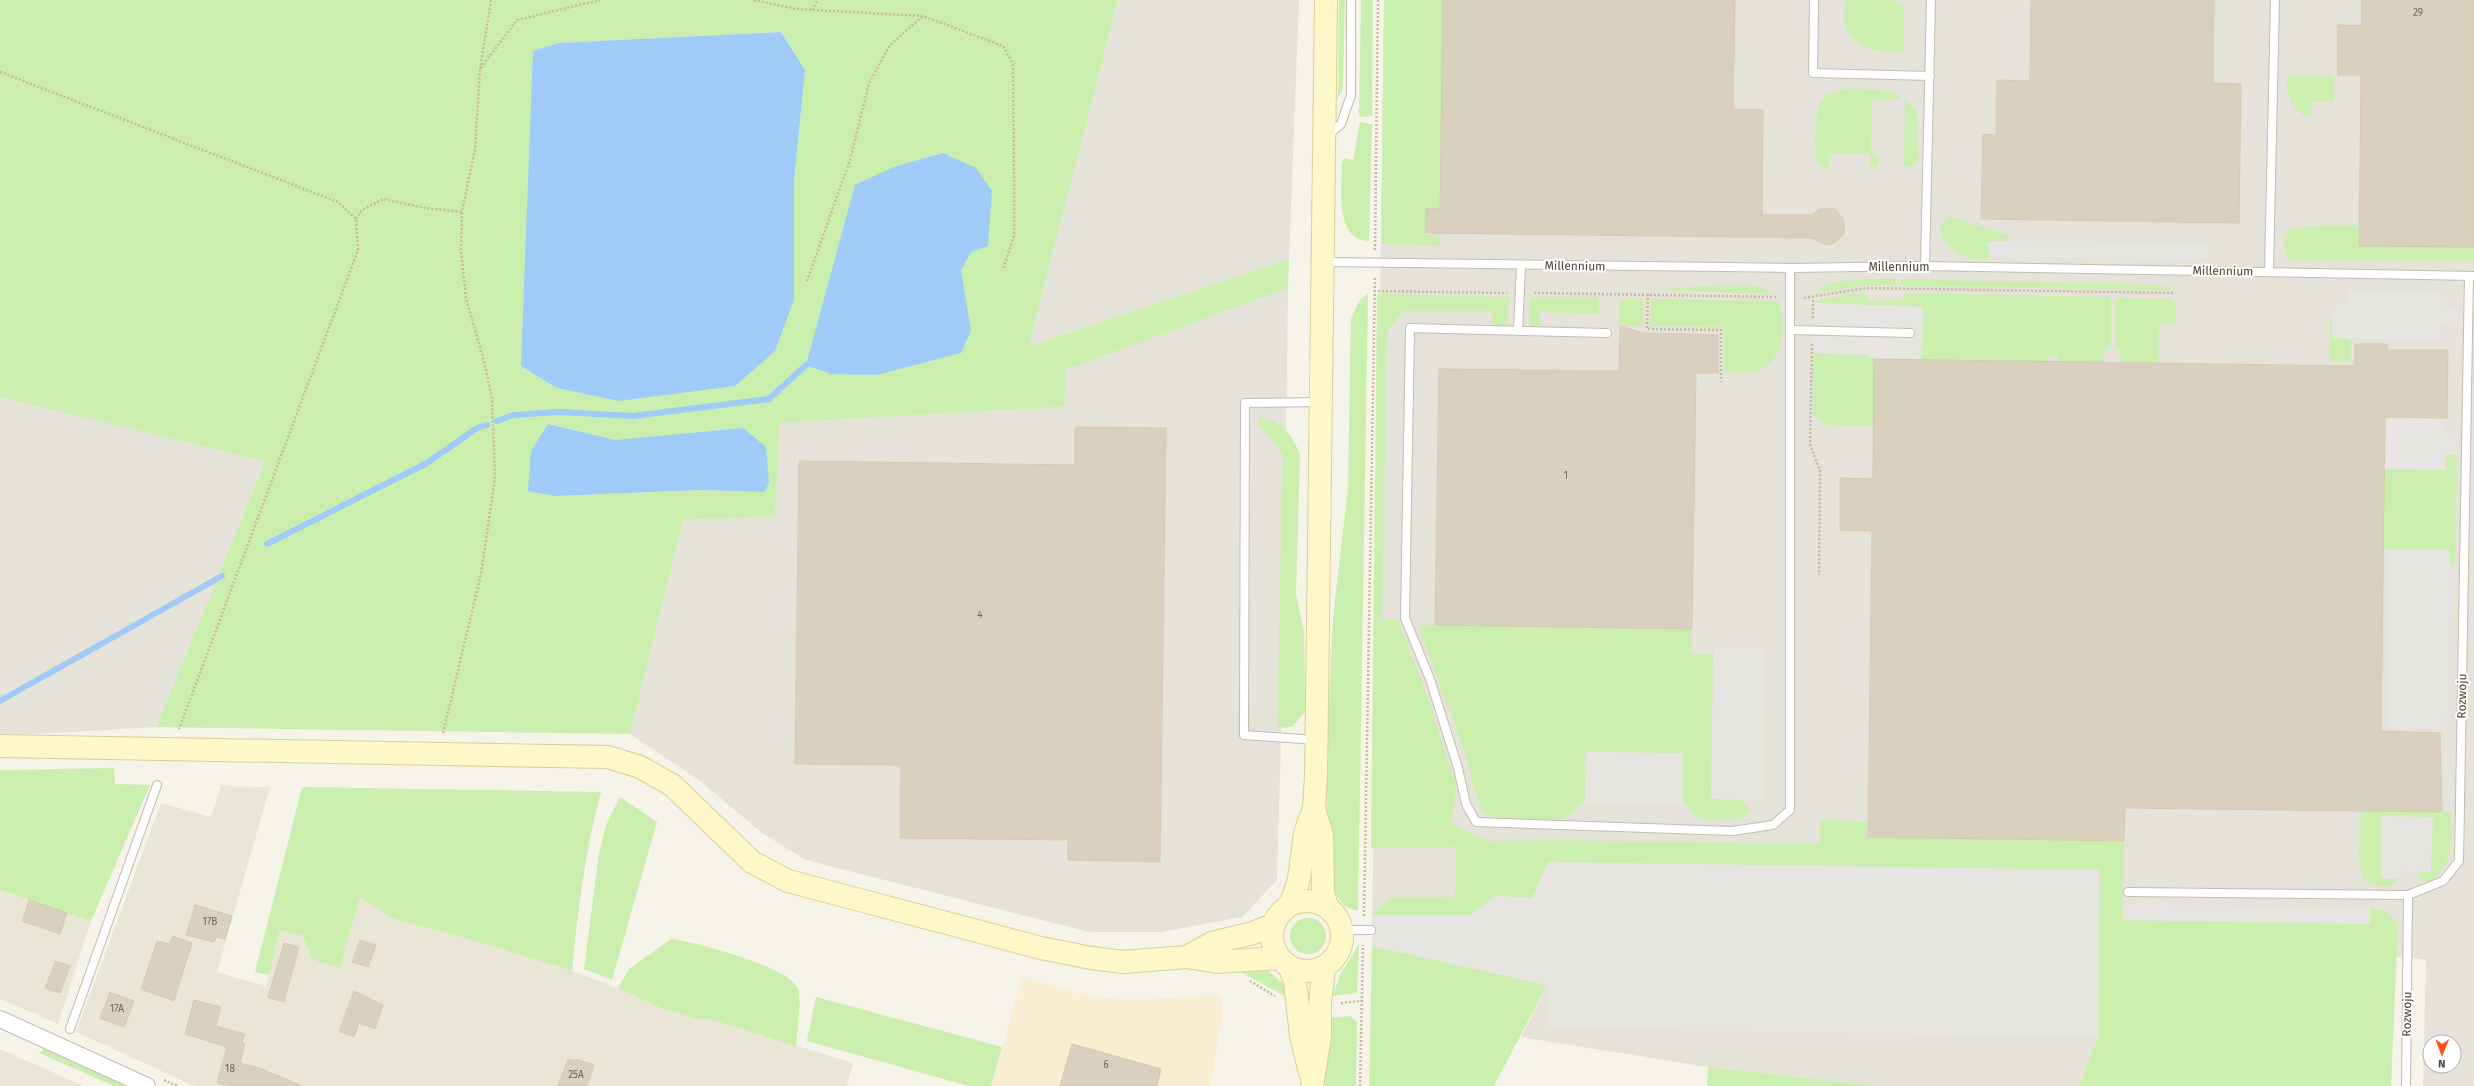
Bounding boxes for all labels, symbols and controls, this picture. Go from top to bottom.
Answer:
house number: 29 [2413,7,2423,19]
street label: Millennium [1544,258,1606,274]
street label: Millennium [1869,260,1929,274]
street label: Millennium [2192,263,2254,279]
house number: 1 [1564,470,1568,482]
house number: 4 [977,609,983,621]
street label: Rozwoju [2455,673,2469,719]
house number: 17B [203,916,217,928]
street label: Rozwoju [2400,991,2414,1037]
house number: 17A [110,1003,124,1015]
north arrow [2422,1034,2462,1074]
text: N [2438,1057,2446,1070]
house number: 6 [1103,1059,1109,1071]
house number: 18 [225,1063,235,1075]
house number: 25A [568,1069,584,1081]

